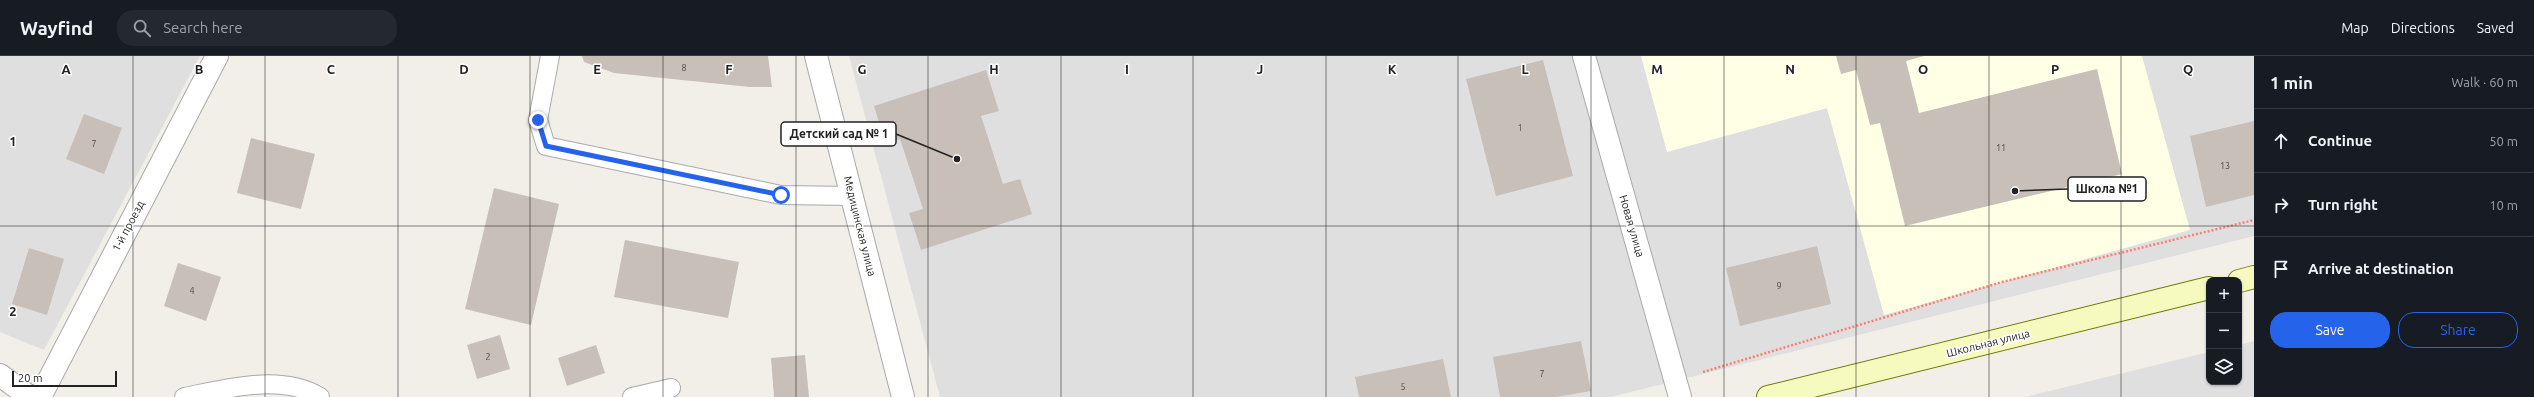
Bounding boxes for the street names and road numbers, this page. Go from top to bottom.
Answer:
street label: Медицинская улица [842,175,878,277]
street label: Новая улица [1617,193,1647,259]
street label: 1-й проезд [110,198,147,253]
street label: Школьная улица [1945,327,2031,359]

